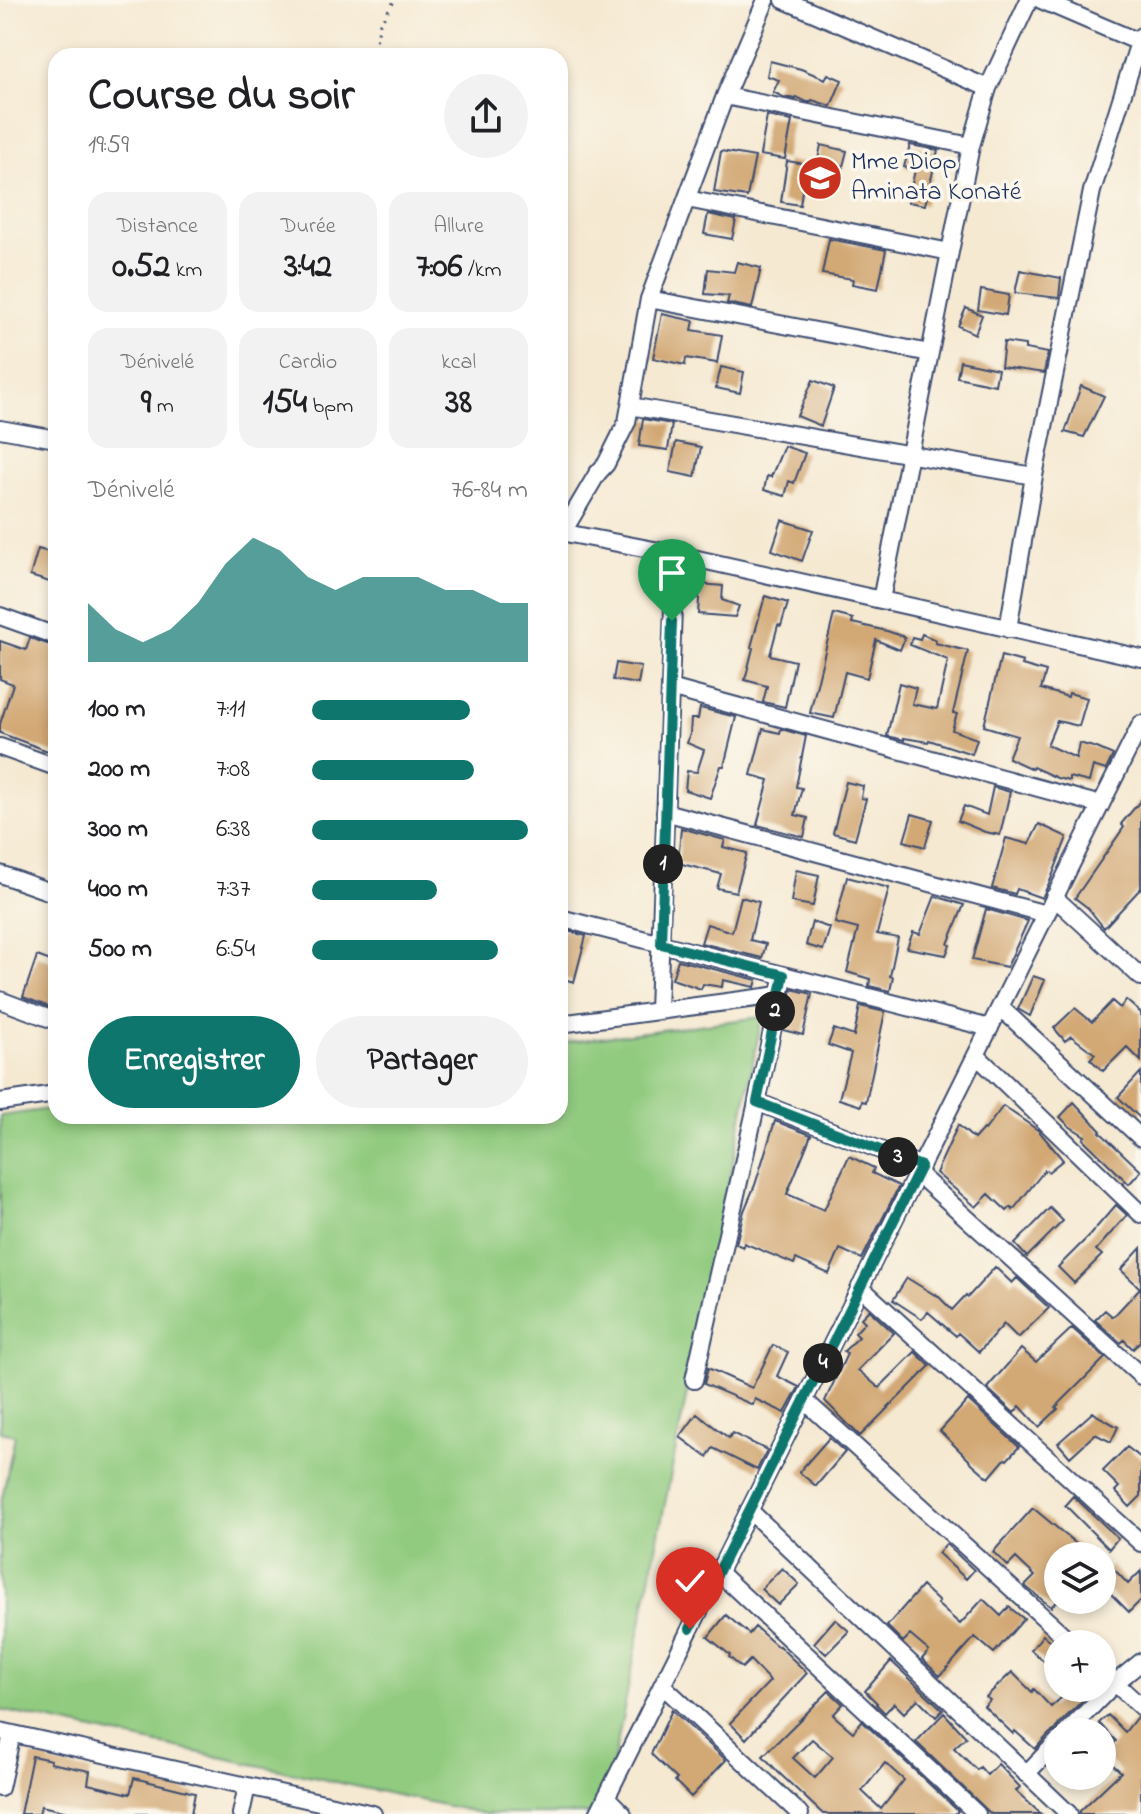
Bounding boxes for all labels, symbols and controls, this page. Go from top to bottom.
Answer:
text: Course du soir [88,65,354,129]
button: share [444,74,528,158]
text: 19:59 [88,127,129,165]
place label: Mme Diop Aminata Konaté [851,144,1022,212]
school or university icon: Mme Diop Aminata Konaté [796,154,844,202]
text: Distance [117,211,198,243]
text: Durée [280,211,336,243]
text: Allure [434,211,484,243]
text: 0.52 [112,243,170,293]
text: 3:42 [284,243,332,293]
text: 7:06 [416,243,462,293]
text: km [170,255,202,287]
text: /km [462,255,501,287]
text: Dénivelé [121,347,194,379]
text: Cardio [279,347,337,379]
text: kcal [441,347,476,379]
text: 9 [141,379,151,429]
text: 154 [263,379,307,429]
text: 38 [445,379,472,429]
text: m [151,391,174,423]
text: bpm [307,391,353,423]
text: Dénivelé [88,472,175,510]
text: 76–84 m [451,472,528,510]
pin [638,539,706,621]
icon: arrive [650,551,694,595]
text: 100 m [88,691,145,729]
text: 7:11 [216,691,245,729]
text: 200 m [88,751,150,789]
text: 7:08 [216,751,250,789]
text: 300 m [88,811,148,849]
text: 6:38 [216,811,250,849]
pin: 1 [643,844,683,884]
text: 1 [660,848,667,880]
text: 400 m [88,871,148,909]
text: 7:37 [216,871,250,909]
text: 500 m [88,931,152,969]
text: 6:54 [216,931,255,969]
pin: 2 [755,991,795,1031]
text: 2 [770,995,780,1027]
button: Enregistrer [88,1016,300,1108]
button: Partager [316,1016,528,1108]
pin: 3 [878,1137,918,1177]
text: 3 [893,1141,903,1173]
pin: 4 [803,1343,843,1383]
text: 4 [818,1347,828,1379]
map controls [1044,1542,1116,1790]
button: layers [1044,1542,1116,1614]
pin [656,1547,724,1629]
icon: check [668,1559,712,1603]
button: + [1044,1630,1116,1702]
button: − [1044,1718,1116,1790]

